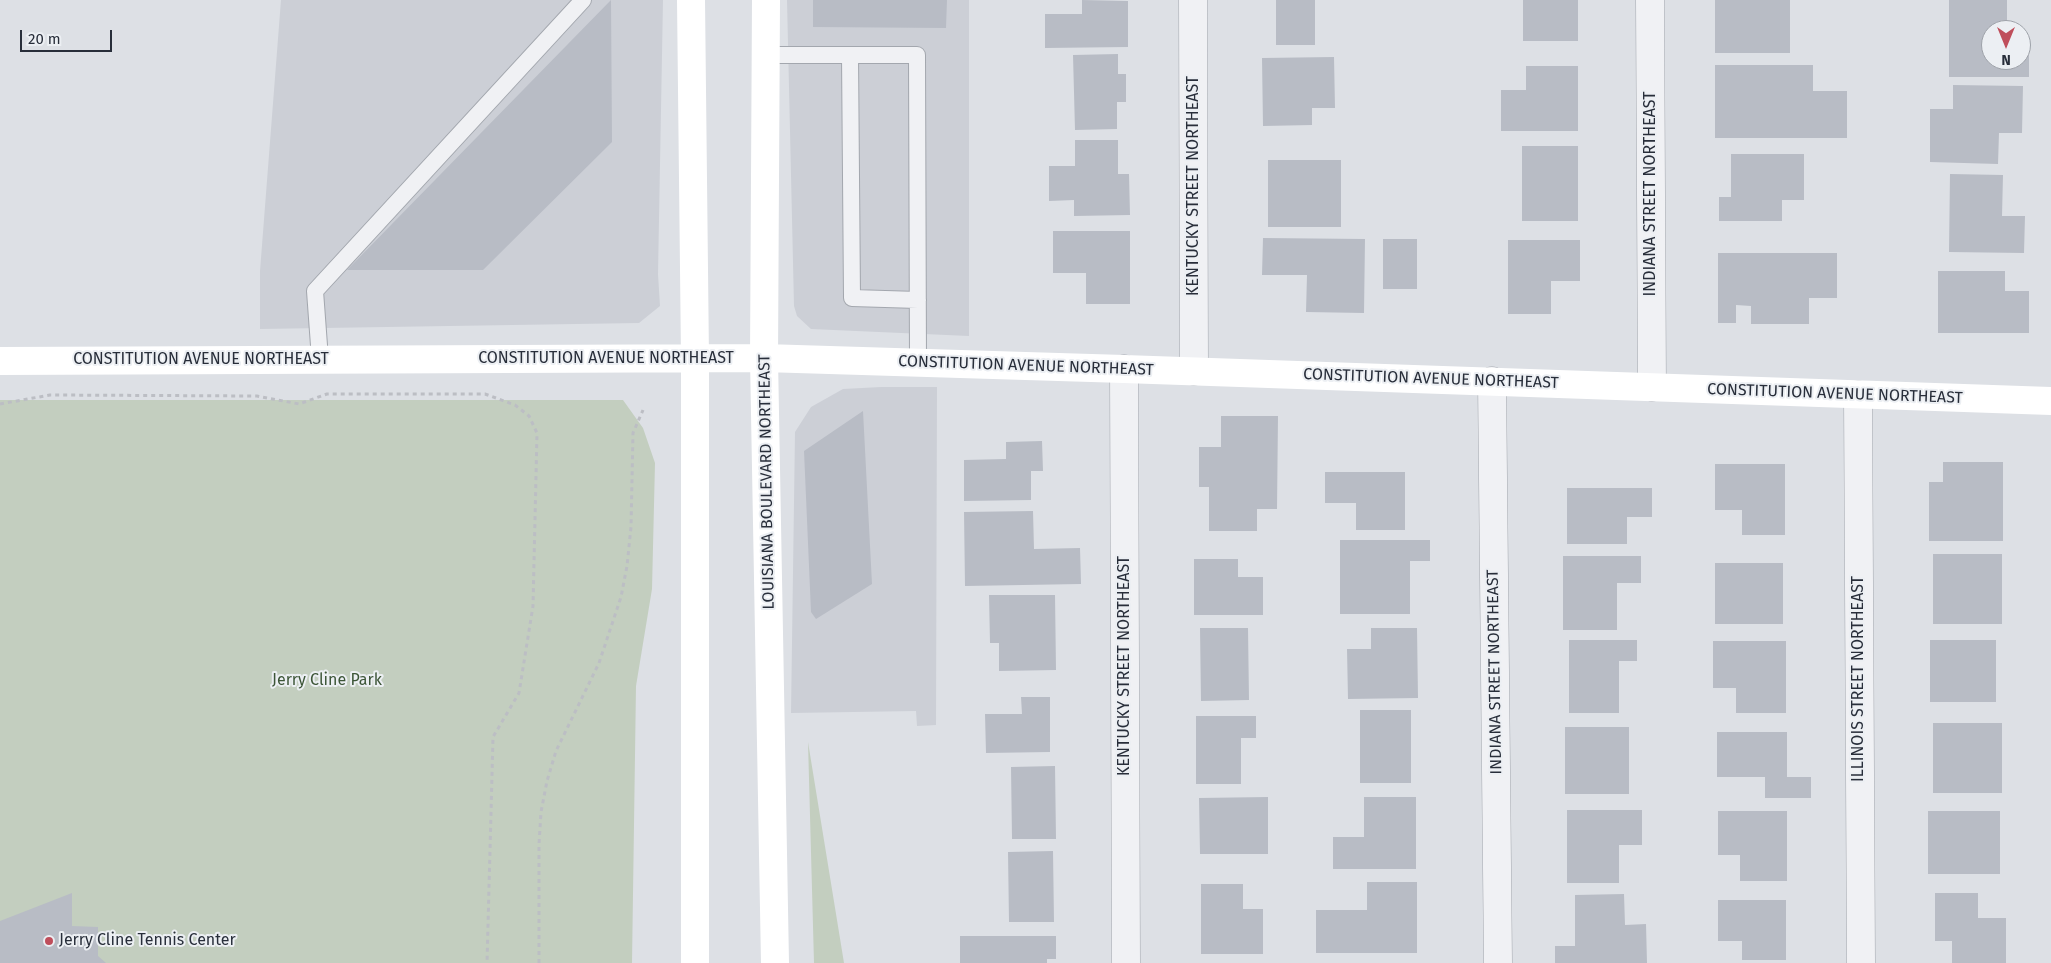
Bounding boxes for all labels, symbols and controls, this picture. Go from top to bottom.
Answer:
scale bar [22,20,115,52]
north arrow [1981,20,2031,70]
text: 20 m [28,30,61,48]
text: N [2001,51,2011,68]
street label: KENTUCKY STREET NORTHEAST [1184,76,1204,296]
street label: INDIANA STREET NORTHEAST [1641,91,1661,297]
street label: CONSTITUTION AVENUE NORTHEAST [478,349,734,369]
street label: CONSTITUTION AVENUE NORTHEAST [73,350,329,370]
street label: CONSTITUTION AVENUE NORTHEAST [898,352,1154,380]
street label: LOUISIANA BOULEVARD NORTHEAST [755,354,779,610]
street label: CONSTITUTION AVENUE NORTHEAST [1303,365,1559,393]
street label: CONSTITUTION AVENUE NORTHEAST [1707,380,1963,408]
street label: KENTUCKY STREET NORTHEAST [1115,556,1135,776]
street label: INDIANA STREET NORTHEAST [1484,569,1506,775]
street label: ILLINOIS STREET NORTHEAST [1849,576,1869,782]
park label: Jerry Cline Park [272,671,382,691]
place label: Jerry Cline Tennis Center [59,931,236,951]
marker: Jerry Cline Tennis Center [43,935,55,947]

